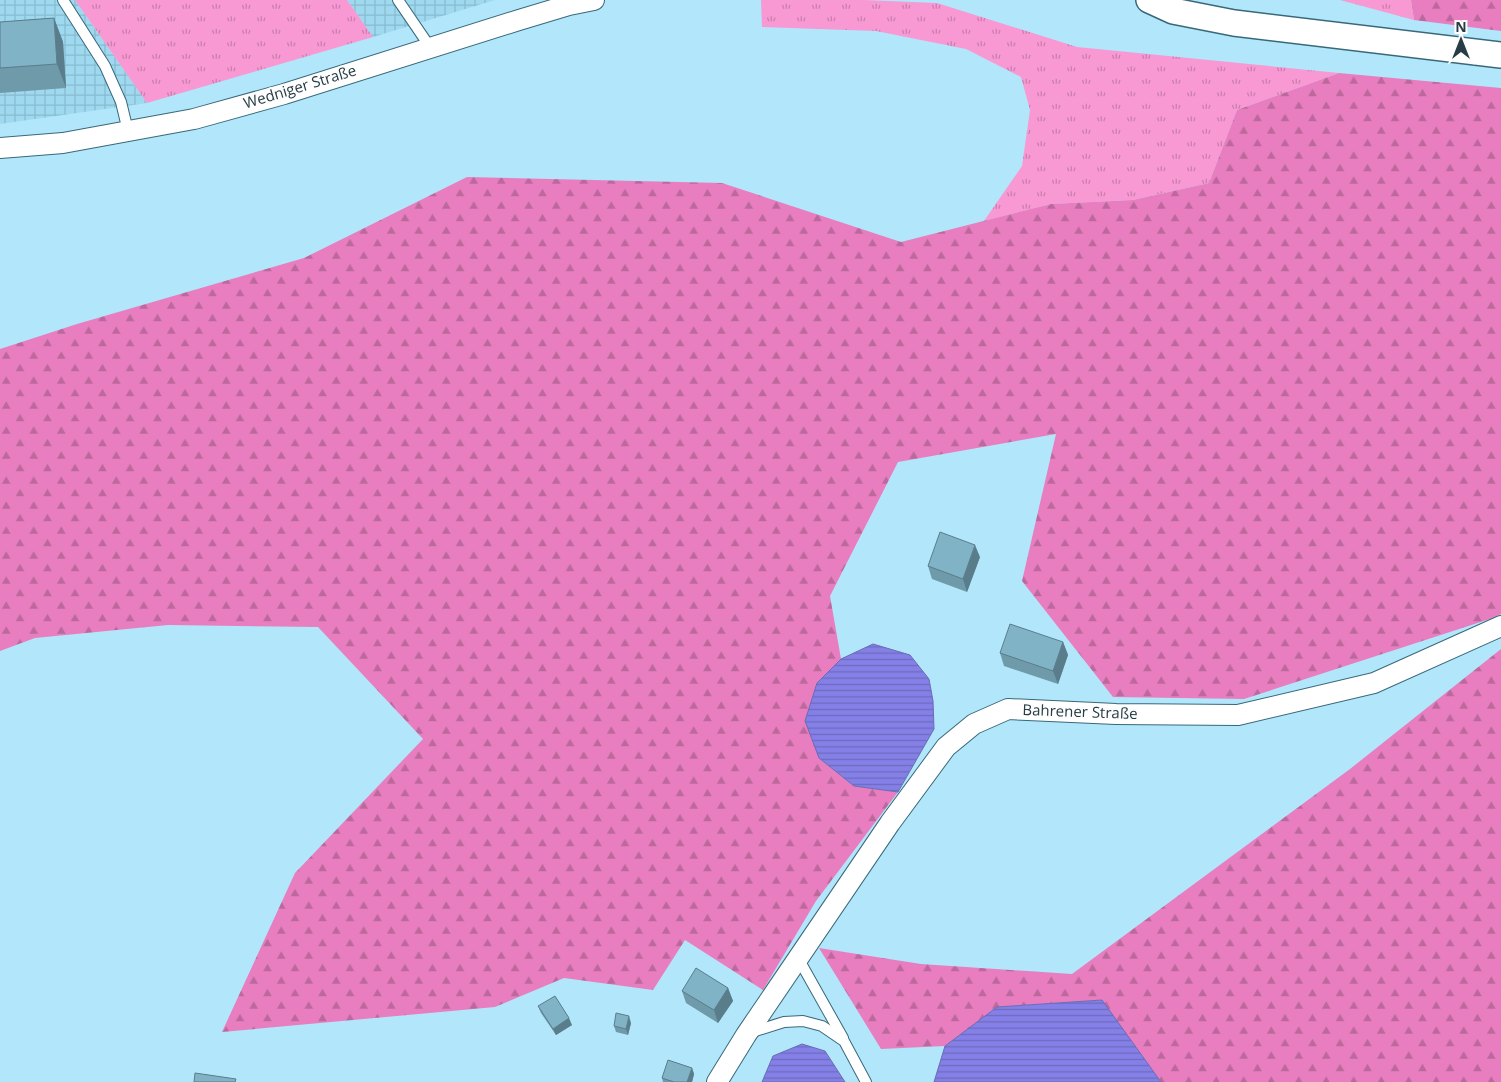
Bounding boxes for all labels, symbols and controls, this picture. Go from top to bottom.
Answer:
north arrow [1436,15,1486,65]
text: N [1455,17,1467,36]
street label: Wedniger Straße [241,59,359,113]
street label: Bahrener Straße [1022,699,1138,723]

